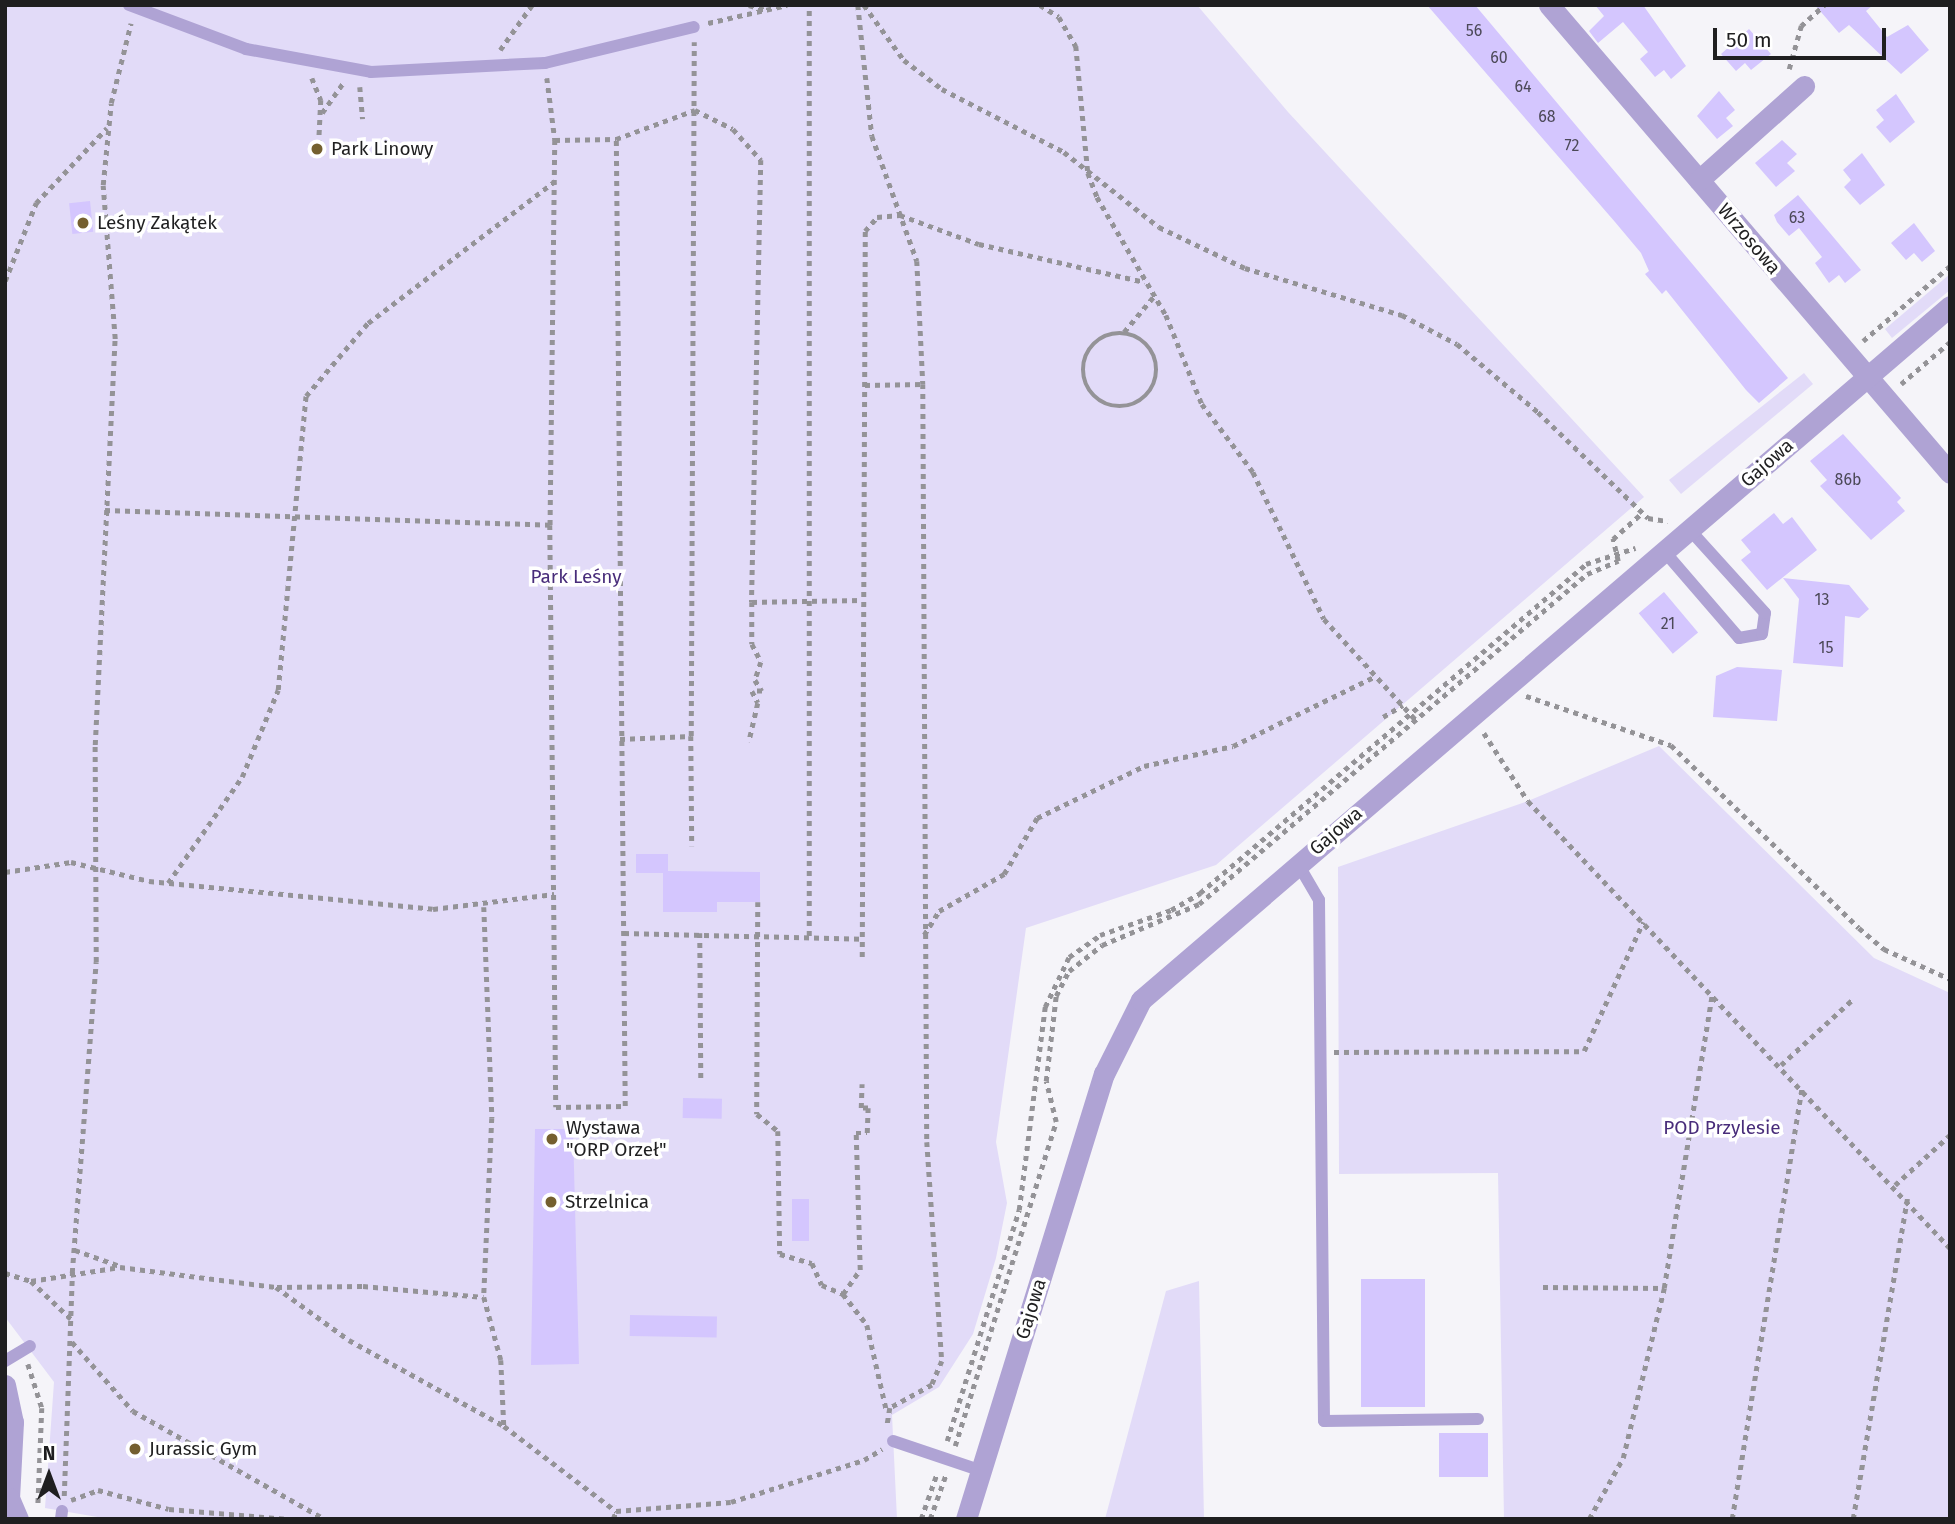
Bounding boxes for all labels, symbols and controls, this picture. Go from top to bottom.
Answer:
scale bar [1717,14,1890,58]
house number: 56 [1466,21,1482,41]
text: 50 m [1726,27,1772,53]
house number: 60 [1490,48,1508,68]
house number: 64 [1514,77,1532,97]
house number: 68 [1538,107,1556,127]
house number: 72 [1565,136,1579,156]
place label: Park Linowy [331,138,433,160]
marker: Park Linowy [309,141,325,157]
street label: Wrzosowa [1713,199,1785,279]
house number: 63 [1789,208,1805,228]
place label: Leśny Zakątek [97,212,217,234]
marker: Leśny Zakątek [75,215,91,231]
street label: Gajowa [1736,434,1798,492]
house number: 86b [1835,470,1861,490]
park label: Park Leśny [531,566,621,588]
house number: 13 [1815,590,1829,610]
house number: 21 [1661,614,1675,634]
house number: 15 [1819,638,1833,658]
street label: Gajowa [1305,802,1367,860]
place label: Wystawa "ORP Orzeł" [566,1117,667,1161]
park label: POD Przylesie [1663,1117,1781,1139]
marker: Wystawa "ORP Orzeł" [544,1131,560,1147]
place label: Strzelnica [565,1191,649,1213]
marker: Strzelnica [543,1194,559,1210]
street label: Gajowa [1011,1276,1051,1342]
place label: Jurassic Gym [149,1438,257,1460]
north arrow [14,1440,84,1510]
marker: Jurassic Gym [127,1441,143,1457]
text: N [43,1442,55,1465]

